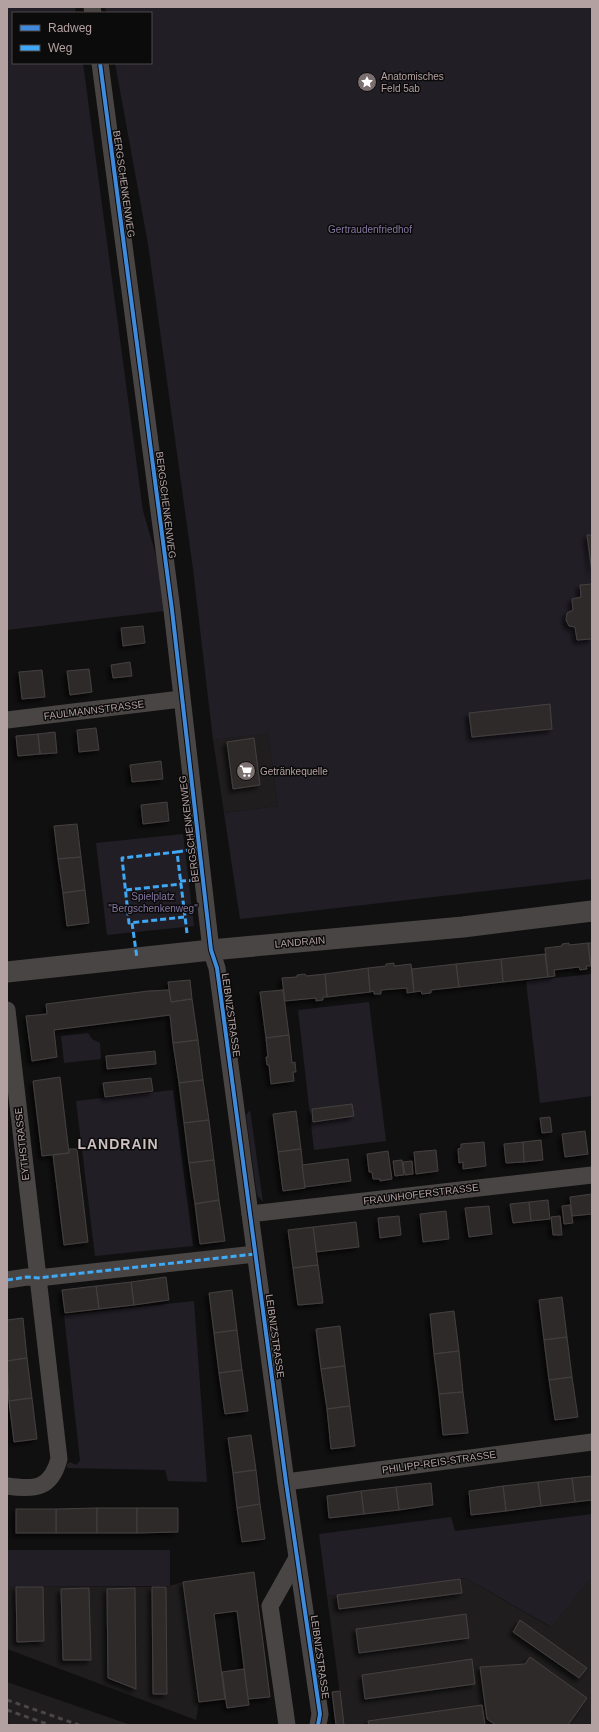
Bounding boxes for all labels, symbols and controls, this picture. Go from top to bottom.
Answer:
legend [12,12,152,64]
text: Radweg [48,21,92,35]
text: Weg [48,41,72,55]
place icon: Anatomisches Feld 5ab [356,71,378,93]
place label: Anatomisches Feld 5ab [381,71,444,94]
street label: BERGSCHENKENWEG [111,130,137,238]
park label: Gertraudenfriedhof [328,224,412,235]
street label: BERGSCHENKENWEG [154,451,178,559]
street label: FAULMANNSTRASSE [43,698,145,722]
supermarket icon: Getränkequelle [235,760,257,782]
place label: Getränkequelle [260,766,328,777]
street label: BERGSCHENKENWEG [177,775,201,883]
park label: Spielplatz "Bergschenkenweg" [108,891,198,914]
street label: LANDRAIN [274,934,326,950]
street label: LEIBNIZSTRASSE [220,972,242,1058]
street label: EYTHSTRASSE [13,1107,31,1181]
district label: LANDRAIN [77,1136,159,1152]
street label: FRAUNHOFERSTRASSE [363,1181,480,1207]
street label: LEIBNIZSTRASSE [264,1293,286,1379]
street label: PHILIPP-REIS-STRASSE [381,1449,497,1475]
street label: LEIBNIZSTRASSE [309,1614,331,1700]

